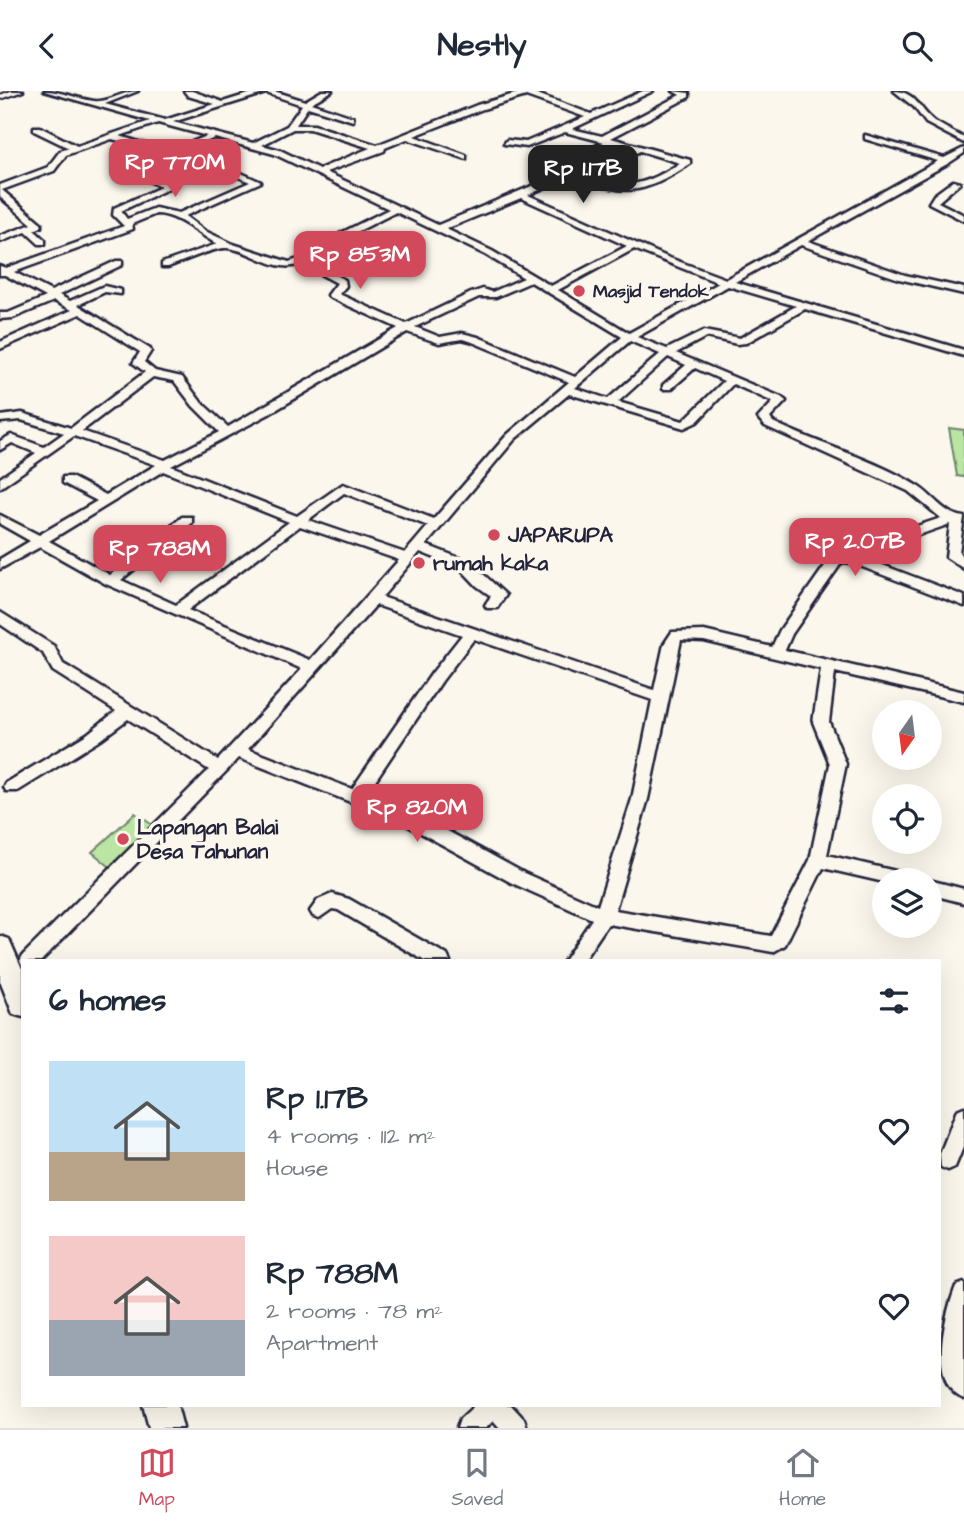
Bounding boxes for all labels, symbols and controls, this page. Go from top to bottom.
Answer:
text: Nestly [438,23,526,68]
icon: back [28,27,66,65]
icon: search [898,27,936,65]
pin: Rp 770M [110,139,240,199]
pin: Rp 1.17B [511,145,655,205]
text: Rp 770M [125,146,225,178]
text: Rp 1.17B [544,152,622,184]
pin: Rp 853M [295,231,425,291]
text: Rp 853M [310,238,410,270]
place label: Masjid Tendok [593,279,710,304]
marker: Masjid Tendok [571,283,587,299]
pin: Rp 2.07B [783,519,927,578]
place label: JAPARUPA [507,521,614,550]
pin: Rp 788M [95,525,225,585]
text: Rp 2.07B [805,525,905,557]
marker: JAPARUPA [486,527,502,543]
text: Rp 788M [109,532,211,564]
place label: rumah kaka [433,549,549,578]
marker: rumah kaka [411,555,427,571]
north arrow [872,700,942,770]
map controls [872,700,942,938]
button: locate [872,784,942,854]
pin: Rp 820M [352,785,482,844]
text: Rp 820M [367,791,467,823]
place label: Lapangan Balai Desa Tahunan [137,813,279,866]
marker: Lapangan Balai Desa Tahunan [115,831,131,847]
button: layers [872,868,942,938]
text: 6 homes [49,980,166,1022]
icon: filters [875,982,913,1020]
text: Rp 1.17B [266,1078,368,1120]
icon: home [105,1089,189,1173]
icon: heart [875,1112,913,1150]
text: 4 rooms · 112 m² [266,1120,435,1152]
text: House [266,1152,329,1184]
text: Rp 788M [266,1253,398,1295]
icon: home [105,1264,189,1348]
icon: heart [875,1287,913,1325]
text: 2 rooms · 78 m² [266,1295,443,1327]
text: Apartment [266,1327,378,1359]
tab: Map [138,1444,176,1513]
tab: Saved [451,1444,503,1513]
tab: Home [779,1444,826,1513]

